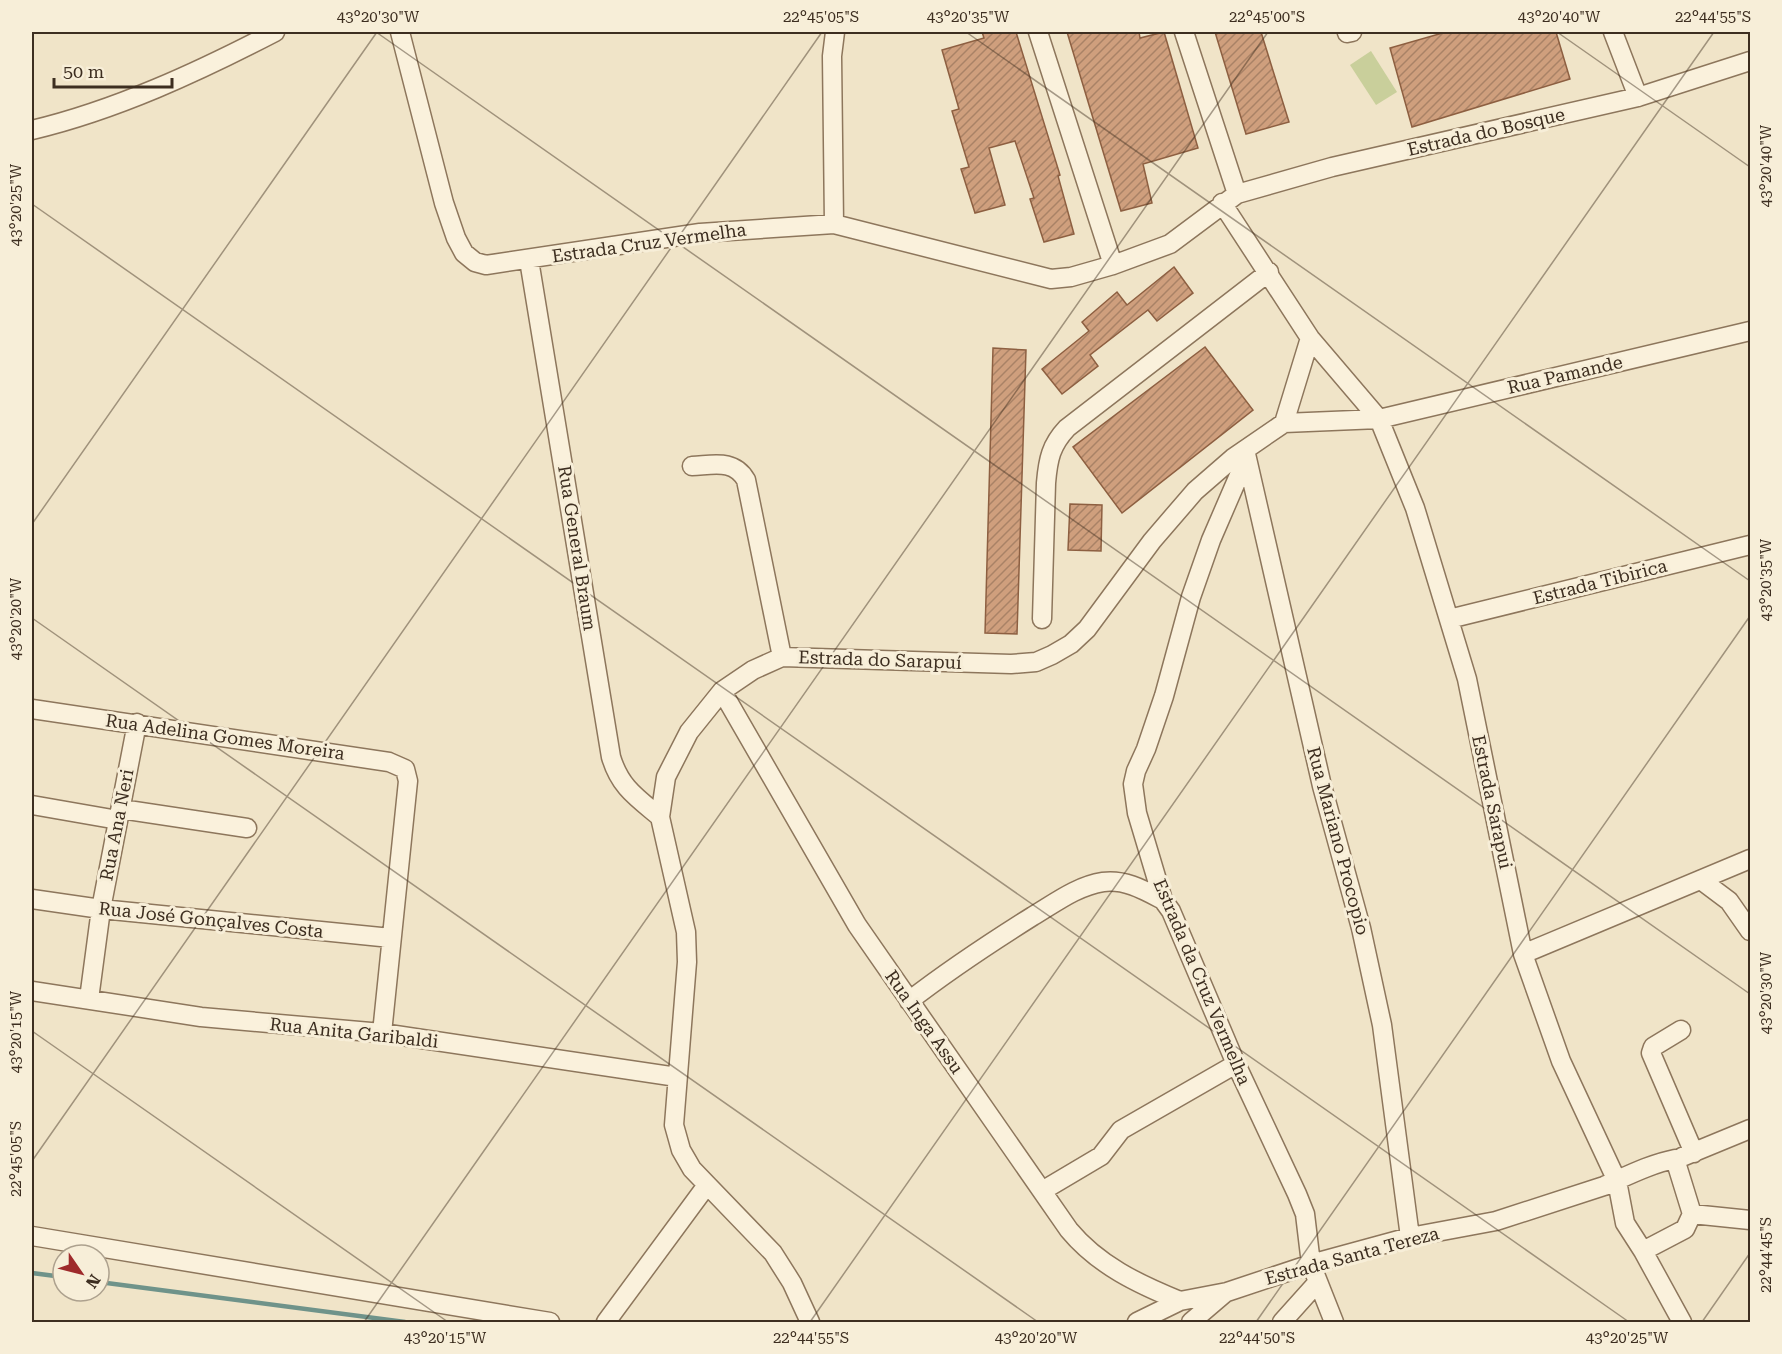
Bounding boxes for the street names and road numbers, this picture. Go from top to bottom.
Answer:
street label: Estrada do Bosque [1405,103,1567,160]
street label: Estrada Cruz Vermelha [550,218,748,267]
street label: Rua Pamande [1505,351,1625,398]
street label: Rua General Braum [554,464,601,632]
street label: Estrada Tibirica [1531,555,1669,608]
street label: Estrada do Sarapuí [798,646,962,673]
street label: Rua Adelina Gomes Moreira [104,709,346,764]
street label: Estrada Sarapui [1468,733,1517,871]
street label: Rua Mariano Procopio [1303,744,1374,937]
street label: Rua Ana Neri [95,767,138,883]
street label: Estrada da Cruz Vermelha [1149,876,1256,1088]
street label: Rua José Gonçalves Costa [98,897,325,942]
street label: Rua Inga Assu [881,966,968,1077]
street label: Rua Anita Garibaldi [269,1013,440,1052]
street label: Estrada Santa Tereza [1263,1222,1441,1289]

